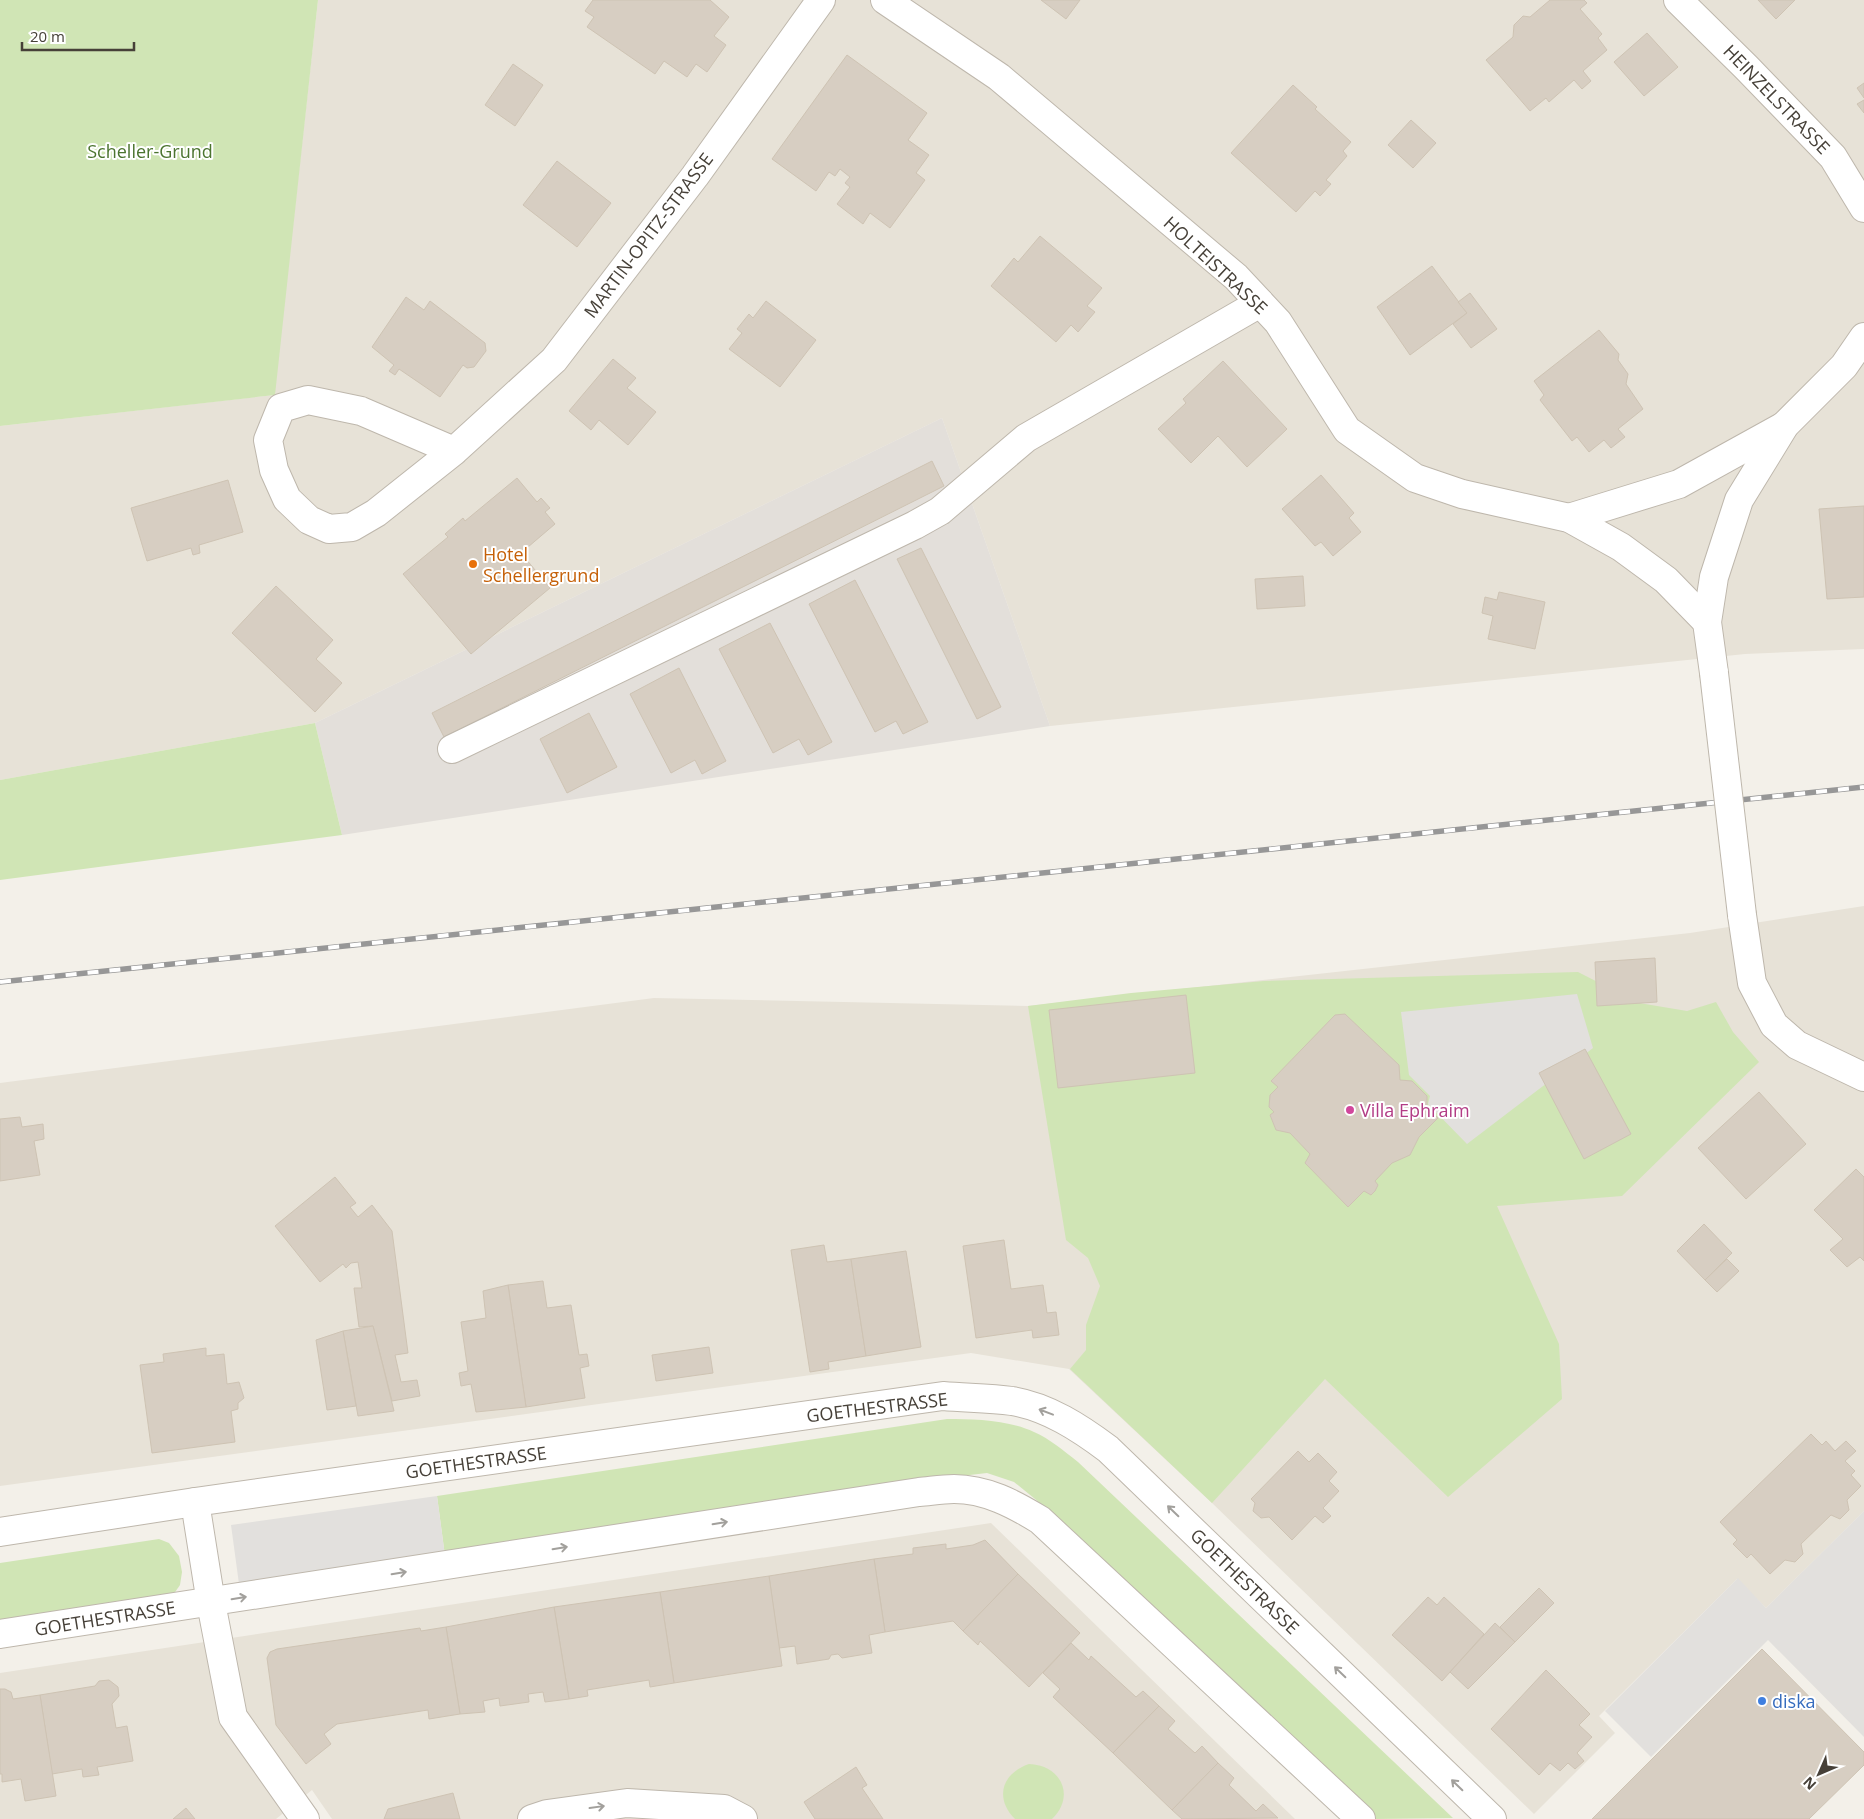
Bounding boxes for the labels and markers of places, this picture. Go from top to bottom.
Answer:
place label: Hotel Schellergrund [483,542,599,587]
marker: Hotel Schellergrund [467,558,479,570]
place label: Villa Ephraim [1360,1098,1470,1122]
marker: Villa Ephraim [1344,1104,1356,1116]
place label: diska [1772,1689,1816,1713]
marker: diska [1756,1695,1768,1707]

